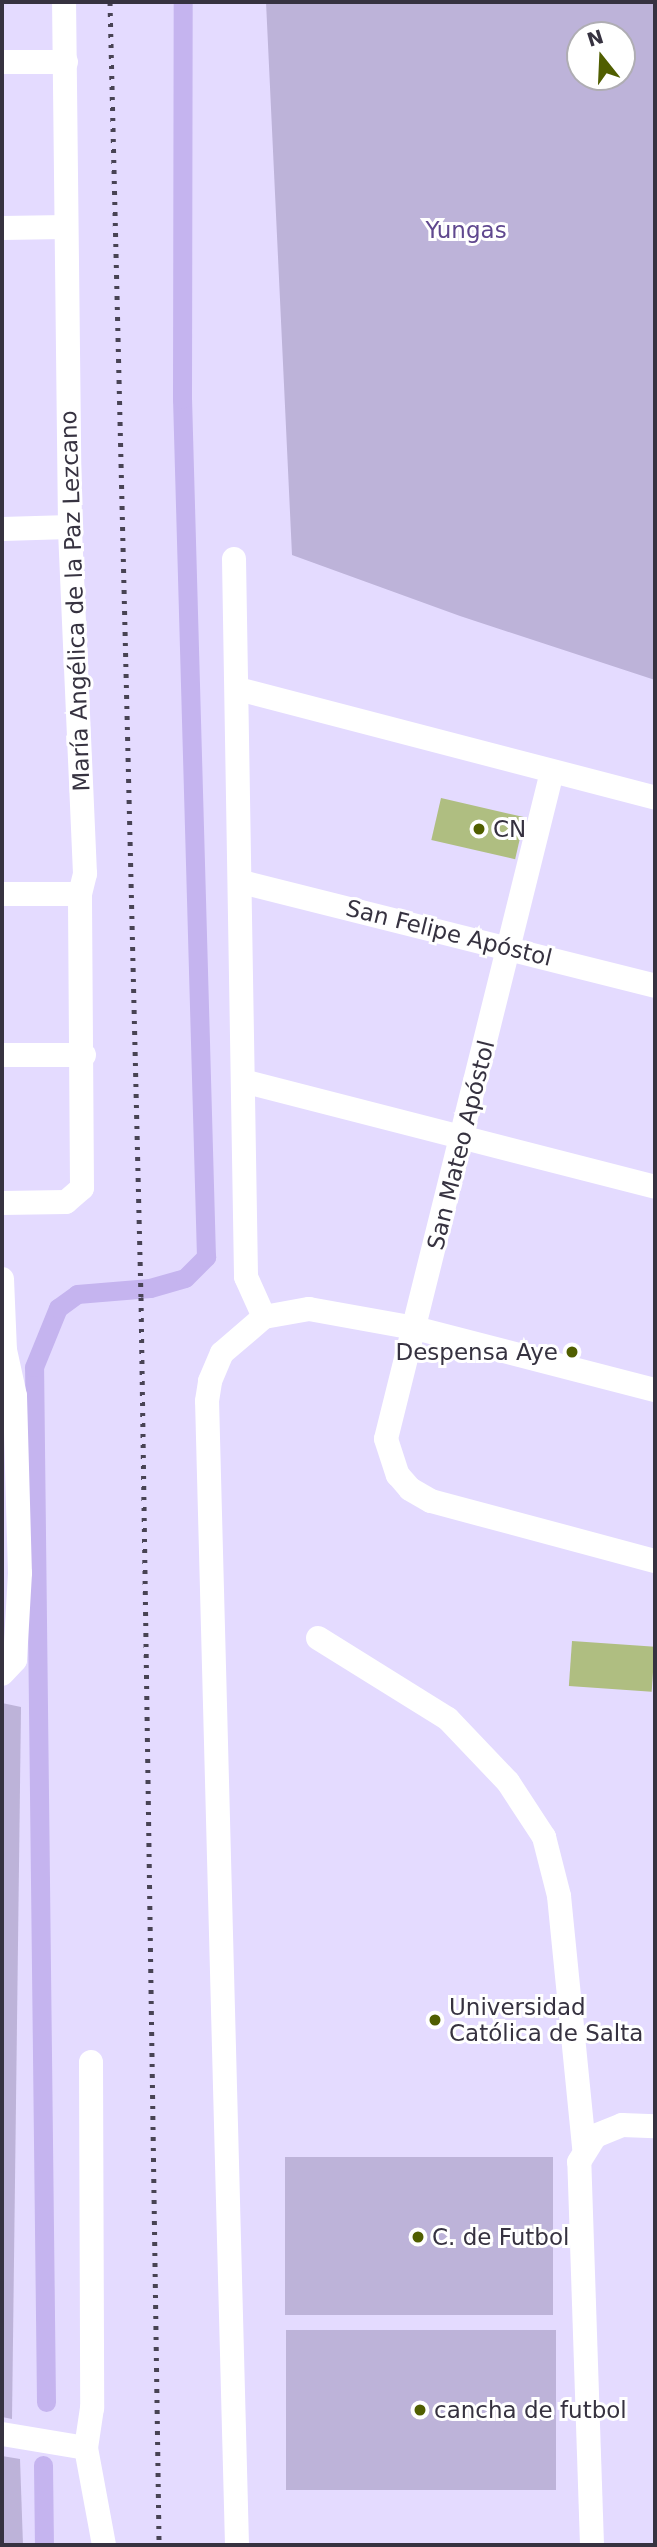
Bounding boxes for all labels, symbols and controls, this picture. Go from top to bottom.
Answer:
north arrow [566,21,636,91]
text: N [584,25,606,51]
park label: Yungas [425,216,507,244]
street label: María Angélica de la Paz Lezcano [55,410,95,792]
place label: CN [493,815,526,843]
marker: CN [471,821,487,837]
street label: San Felipe Apóstol [343,894,555,972]
street label: San Mateo Apóstol [422,1037,500,1253]
place label: Despensa Aye [396,1338,558,1366]
marker: Despensa Aye [564,1344,580,1360]
place label: Universidad Católica de Salta [449,1993,643,2047]
marker: Universidad Católica de Salta [427,2012,443,2028]
place label: C. de Futbol [432,2223,569,2251]
marker: C. de Futbol [410,2229,426,2245]
place label: cancha de futbol [434,2396,627,2424]
marker: cancha de futbol [412,2402,428,2418]

